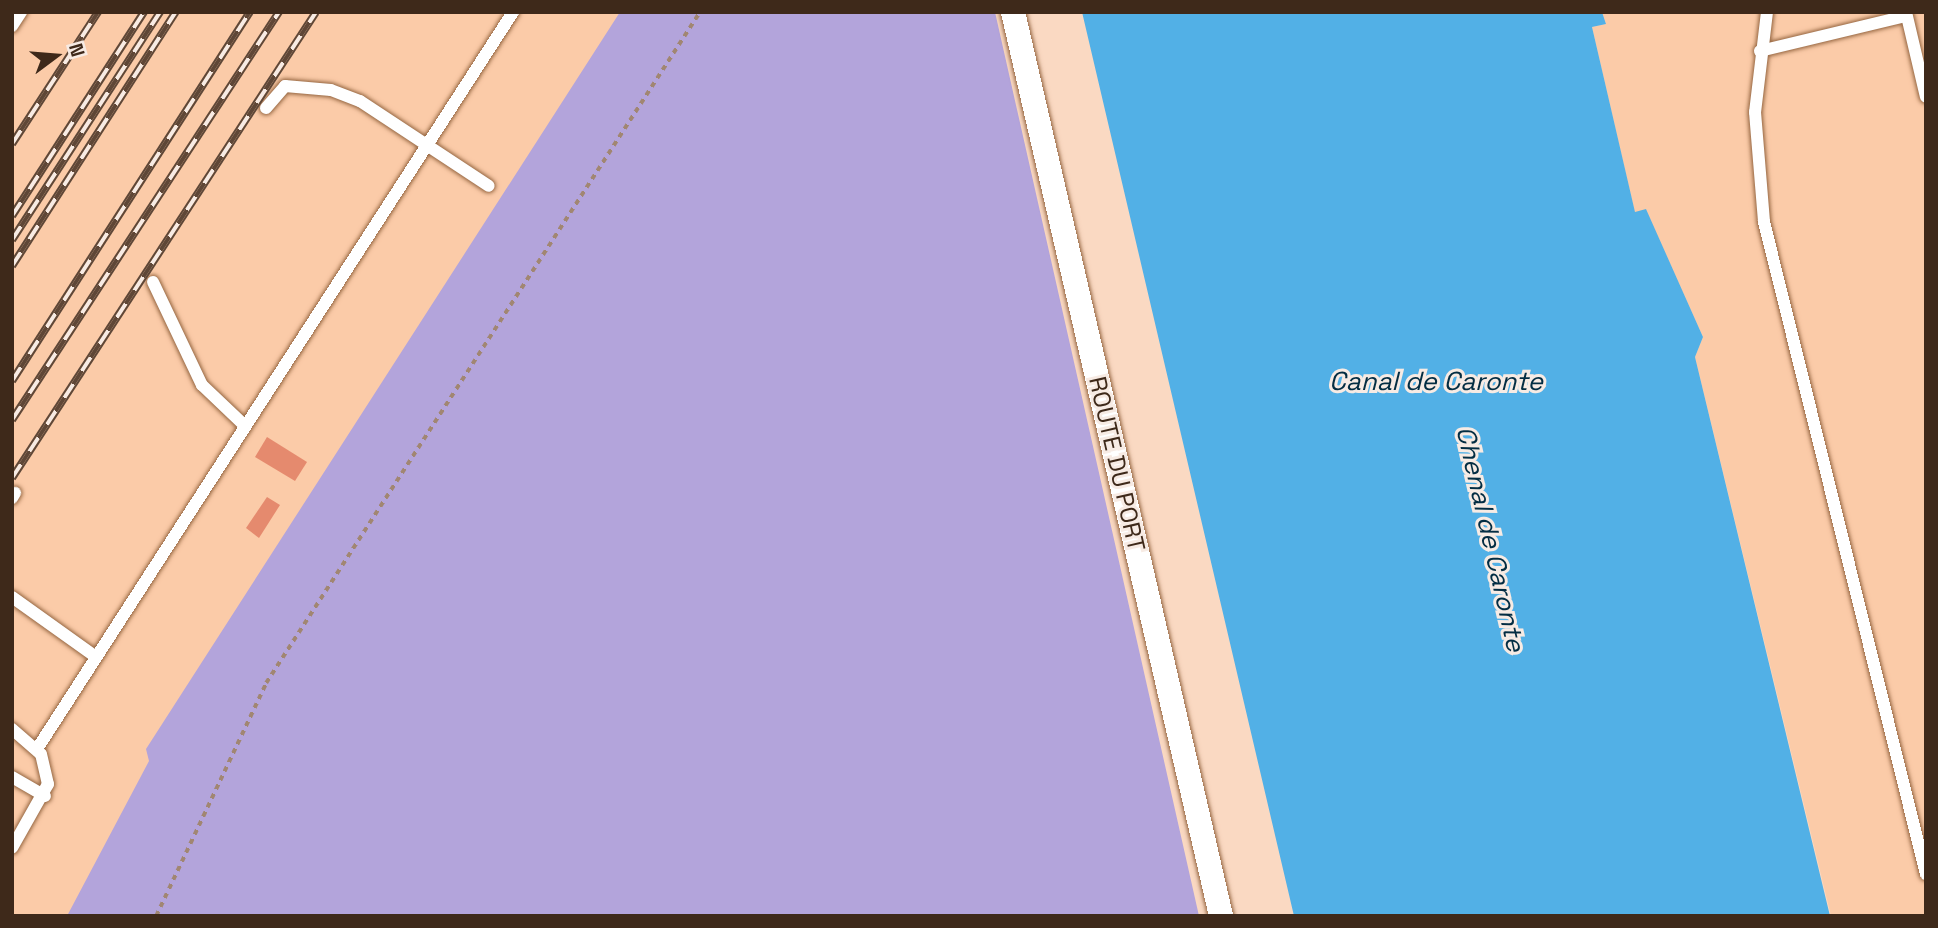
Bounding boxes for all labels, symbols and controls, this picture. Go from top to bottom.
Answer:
north arrow [21,21,91,91]
text: N [63,41,90,60]
water label: Canal de Caronte [1329,366,1543,398]
street label: ROUTE DU PORT [1083,374,1151,554]
water label: Chenal de Caronte [1449,423,1531,655]

